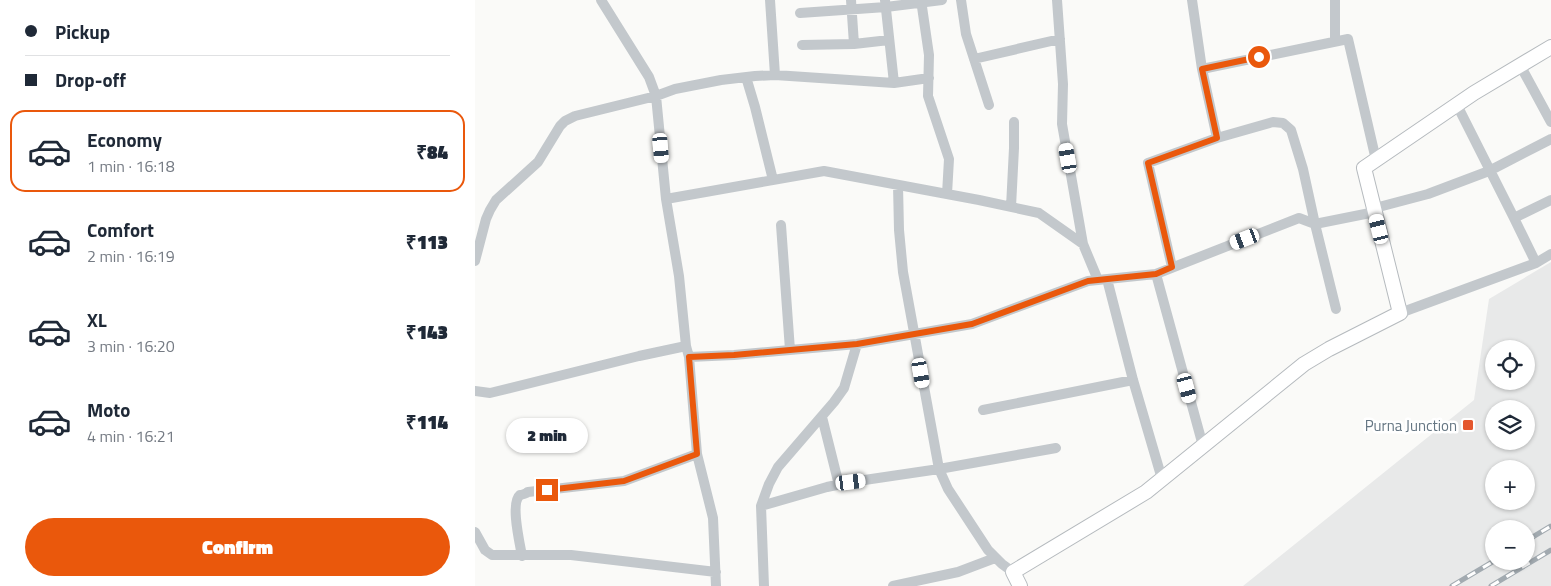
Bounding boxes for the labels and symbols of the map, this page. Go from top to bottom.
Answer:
route start [1248,46,1270,68]
car [652,132,669,164]
car [1058,142,1077,174]
car [1368,213,1389,245]
car [1228,227,1261,251]
car [911,357,930,389]
car [1175,372,1198,404]
place label: Purna Junction [1365,414,1457,437]
callout: 2 min [506,418,588,452]
marker: Purna Junction [1461,418,1475,432]
car [835,473,866,491]
route end [536,479,558,501]

